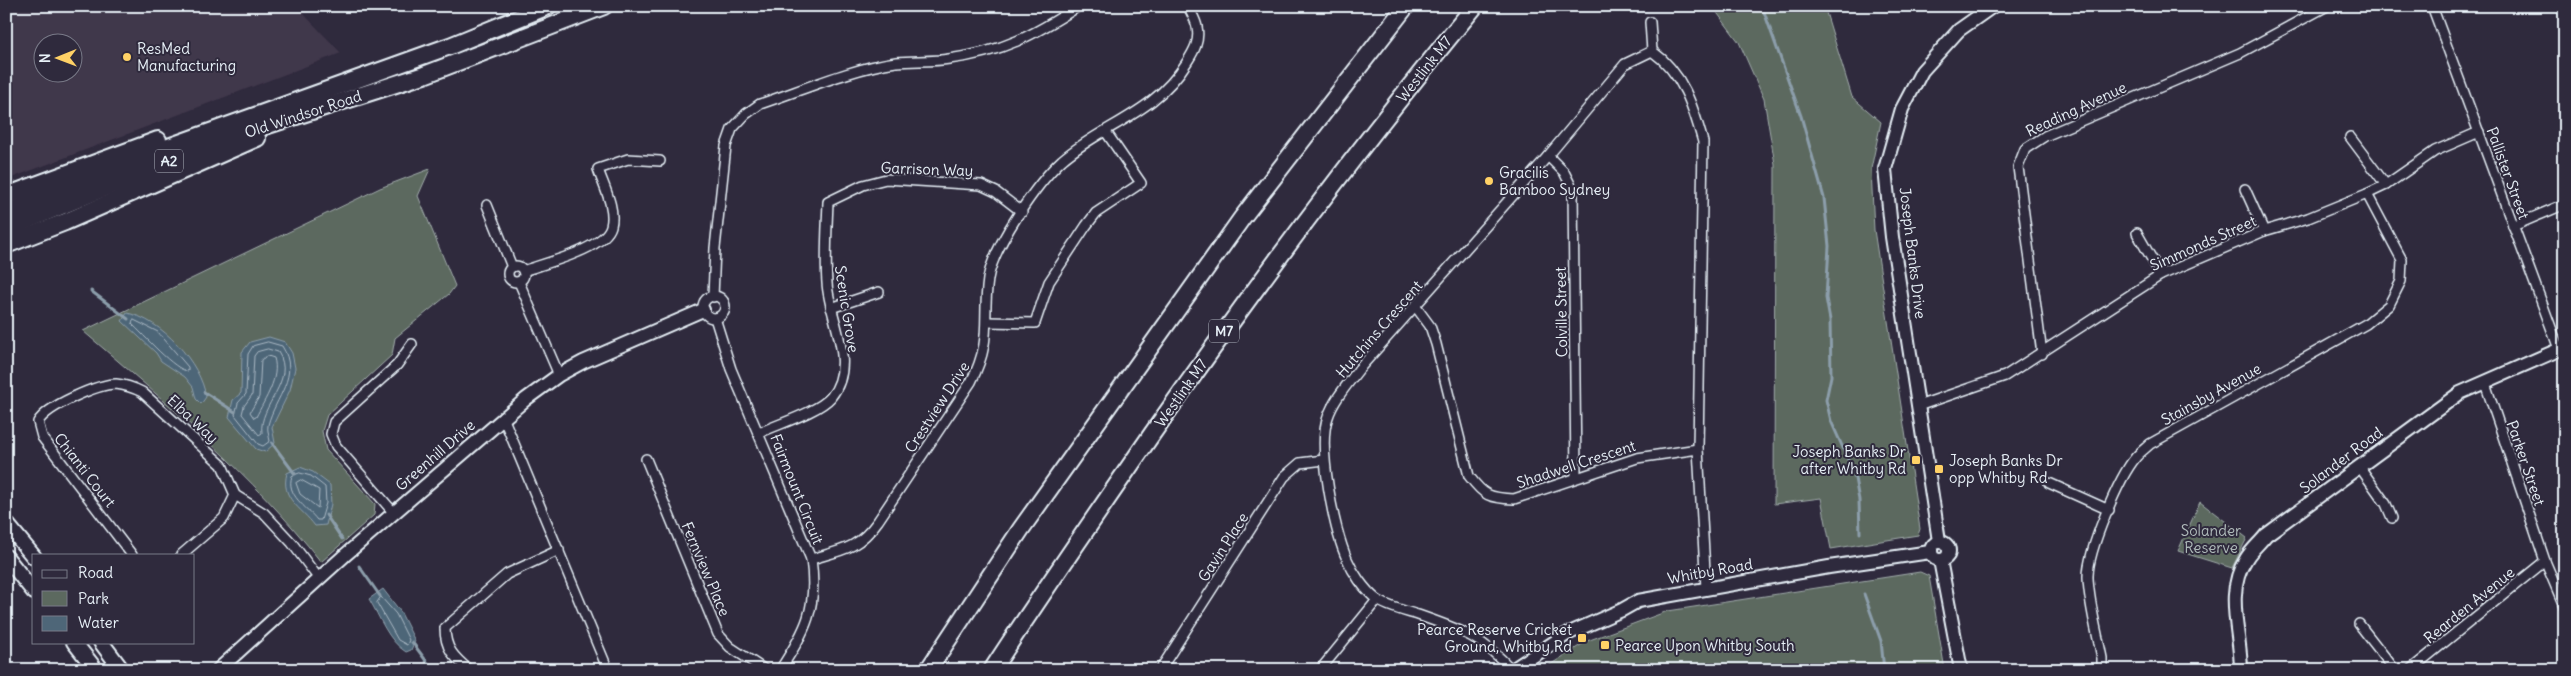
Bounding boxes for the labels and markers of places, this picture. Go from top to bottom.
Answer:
place label: ResMed Manufacturing [137,39,236,75]
marker: ResMed Manufacturing [121,51,133,63]
place label: Gracilis Bamboo Sydney [1499,163,1610,199]
marker: Gracilis Bamboo Sydney [1483,175,1495,187]
place label: Joseph Banks Dr after Whitby Rd [1792,442,1906,478]
place label: Joseph Banks Dr opp Whitby Rd [1949,451,2063,487]
marker: Joseph Banks Dr after Whitby Rd [1910,454,1922,466]
marker: Joseph Banks Dr opp Whitby Rd [1933,463,1945,475]
place label: Pearce Reserve Cricket Ground, Whitby Rd [1417,620,1572,656]
marker: Pearce Reserve Cricket Ground, Whitby Rd [1576,632,1588,644]
place label: Pearce Upon Whitby South [1615,636,1795,655]
marker: Pearce Upon Whitby South [1599,639,1611,651]

